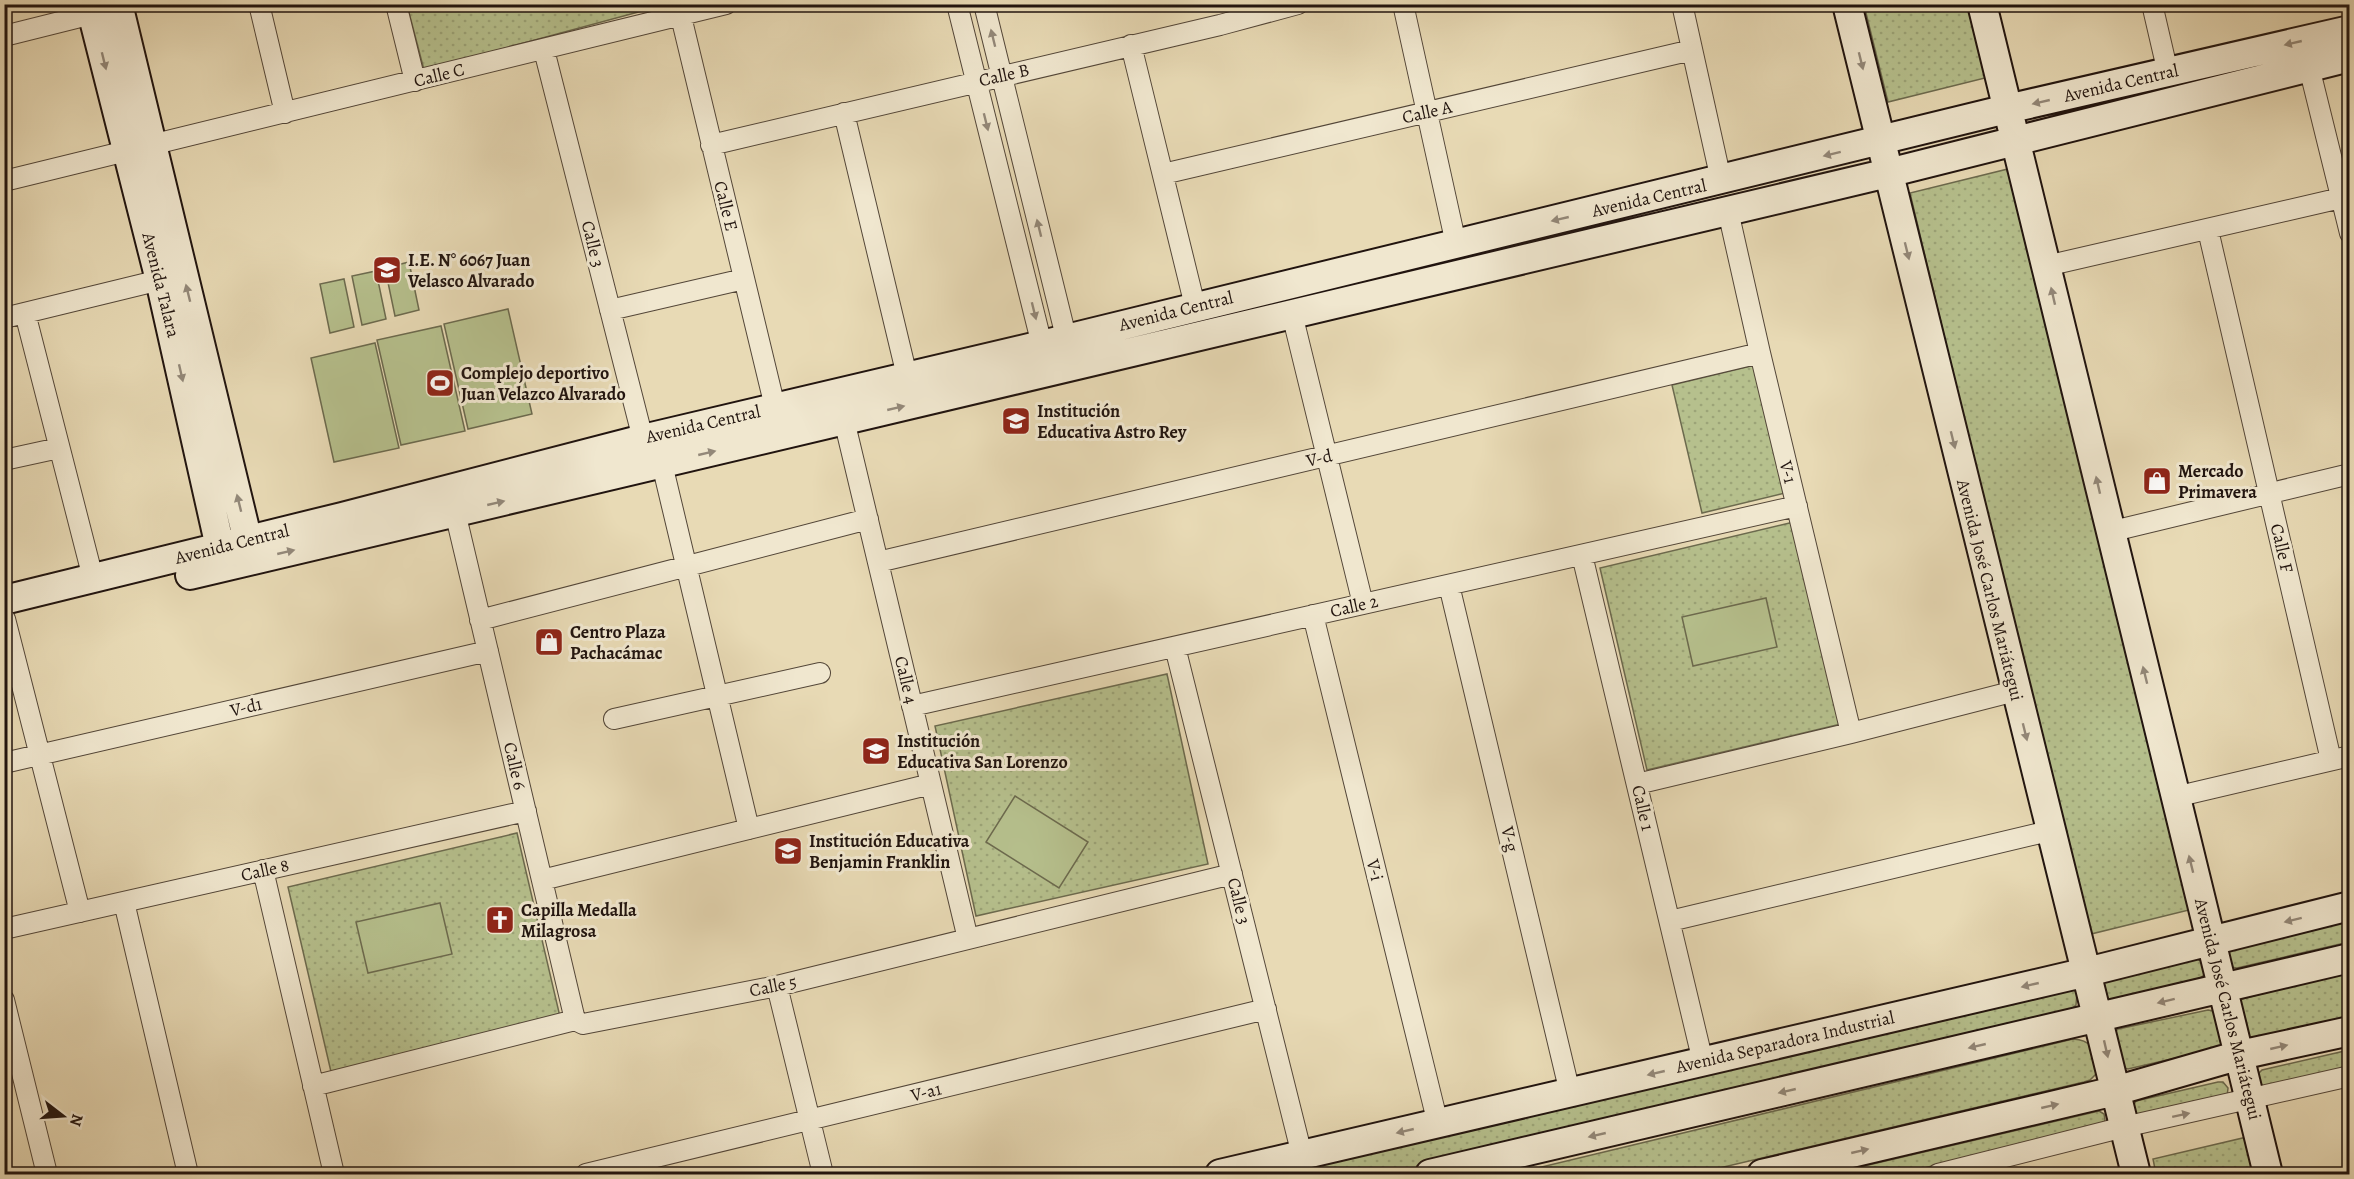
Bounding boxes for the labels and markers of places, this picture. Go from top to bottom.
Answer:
place label: I.E. N° 6067 Juan Velasco Alvarado [407,248,535,293]
school or university icon: I.E. N° 6067 Juan Velasco Alvarado [371,254,403,286]
place label: Complejo deportivo Juan Velazco Alvarado [461,361,626,406]
sports icon: Complejo deportivo Juan Velazco Alvarado [424,367,456,399]
place label: Institución Educativa Astro Rey [1037,399,1187,444]
school or university icon: Institución Educativa Astro Rey [1000,405,1032,437]
place label: Mercado Primavera [2178,459,2257,504]
shop icon: Mercado Primavera [2141,465,2173,497]
place label: Centro Plaza Pachacámac [570,620,666,665]
shop icon: Centro Plaza Pachacámac [533,626,565,658]
place label: Institución Educativa San Lorenzo [897,729,1068,774]
school or university icon: Institución Educativa San Lorenzo [860,735,892,767]
place label: Institución Educativa Benjamin Franklin [809,829,970,874]
school or university icon: Institución Educativa Benjamin Franklin [772,835,804,867]
place label: Capilla Medalla Milagrosa [521,898,637,943]
church icon: Capilla Medalla Milagrosa [484,904,516,936]

